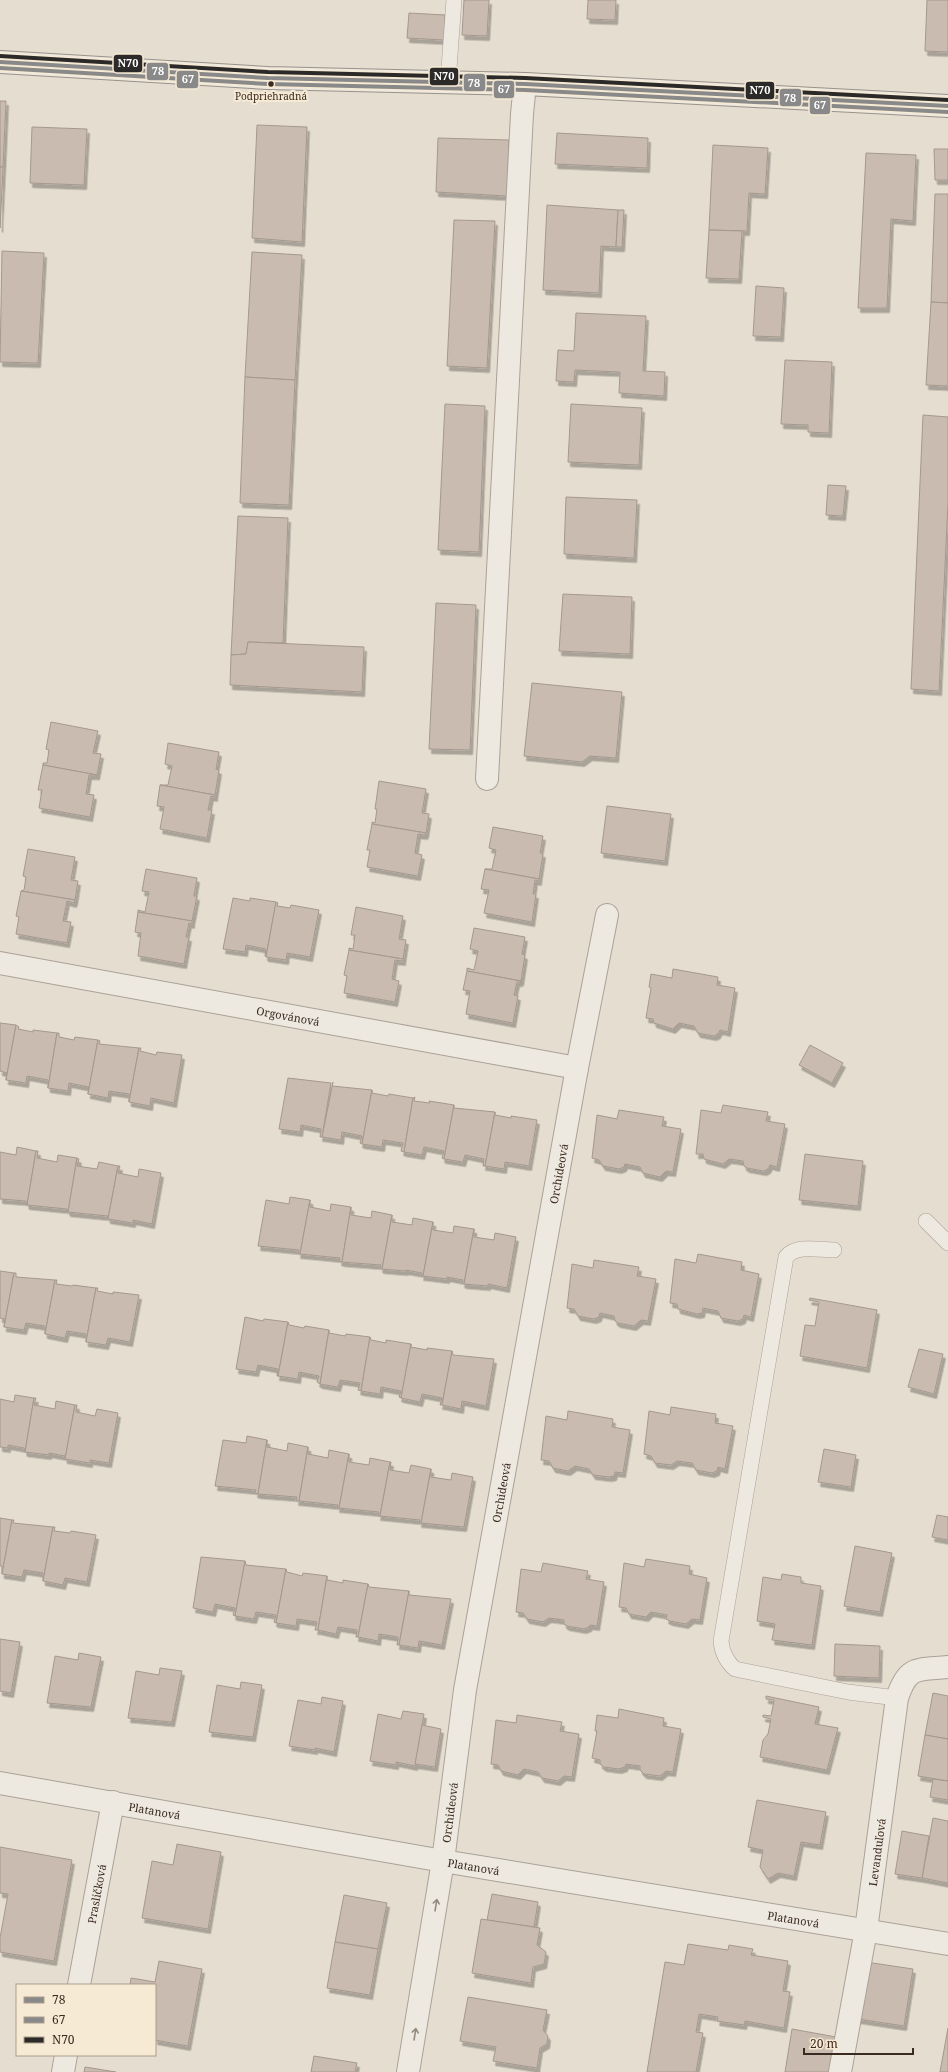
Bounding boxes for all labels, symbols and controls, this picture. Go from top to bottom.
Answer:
line badge: N70 [113,54,143,73]
text: N70 [117,55,139,70]
line badge: 78 [146,62,169,81]
text: 78 [152,63,164,78]
line badge: N70 [429,67,459,86]
text: N70 [433,68,455,83]
line badge: 67 [176,70,199,89]
text: 67 [182,71,194,86]
line badge: 78 [463,73,486,92]
text: 78 [468,75,480,90]
marker: Podpriehradná [266,79,276,89]
line badge: 67 [493,80,515,99]
text: 67 [498,81,510,96]
line badge: N70 [745,81,775,100]
text: N70 [749,82,771,97]
line badge: 78 [779,88,802,107]
place label: Podpriehradná [235,89,307,103]
text: 78 [784,90,796,105]
line badge: 67 [809,96,831,115]
text: 67 [814,97,826,112]
street label: Orgovánová [255,1002,321,1029]
street label: Orchideová [545,1142,571,1205]
street label: Orchideová [488,1461,513,1524]
street label: Orchideová [438,1781,461,1843]
street label: Platanová [128,1798,182,1822]
street label: Levanduľová [864,1817,888,1887]
street label: Platanová [447,1854,501,1878]
street label: Prasličková [83,1863,109,1925]
one-way arrow [432,1899,440,1912]
street label: Platanová [766,1907,821,1930]
legend [16,1984,156,2056]
text: 78 [52,1991,66,2008]
text: 67 [52,2011,66,2028]
one-way arrow [411,2027,419,2040]
scale bar [804,2030,913,2056]
text: N70 [52,2031,75,2048]
text: 20 m [810,2035,838,2052]

